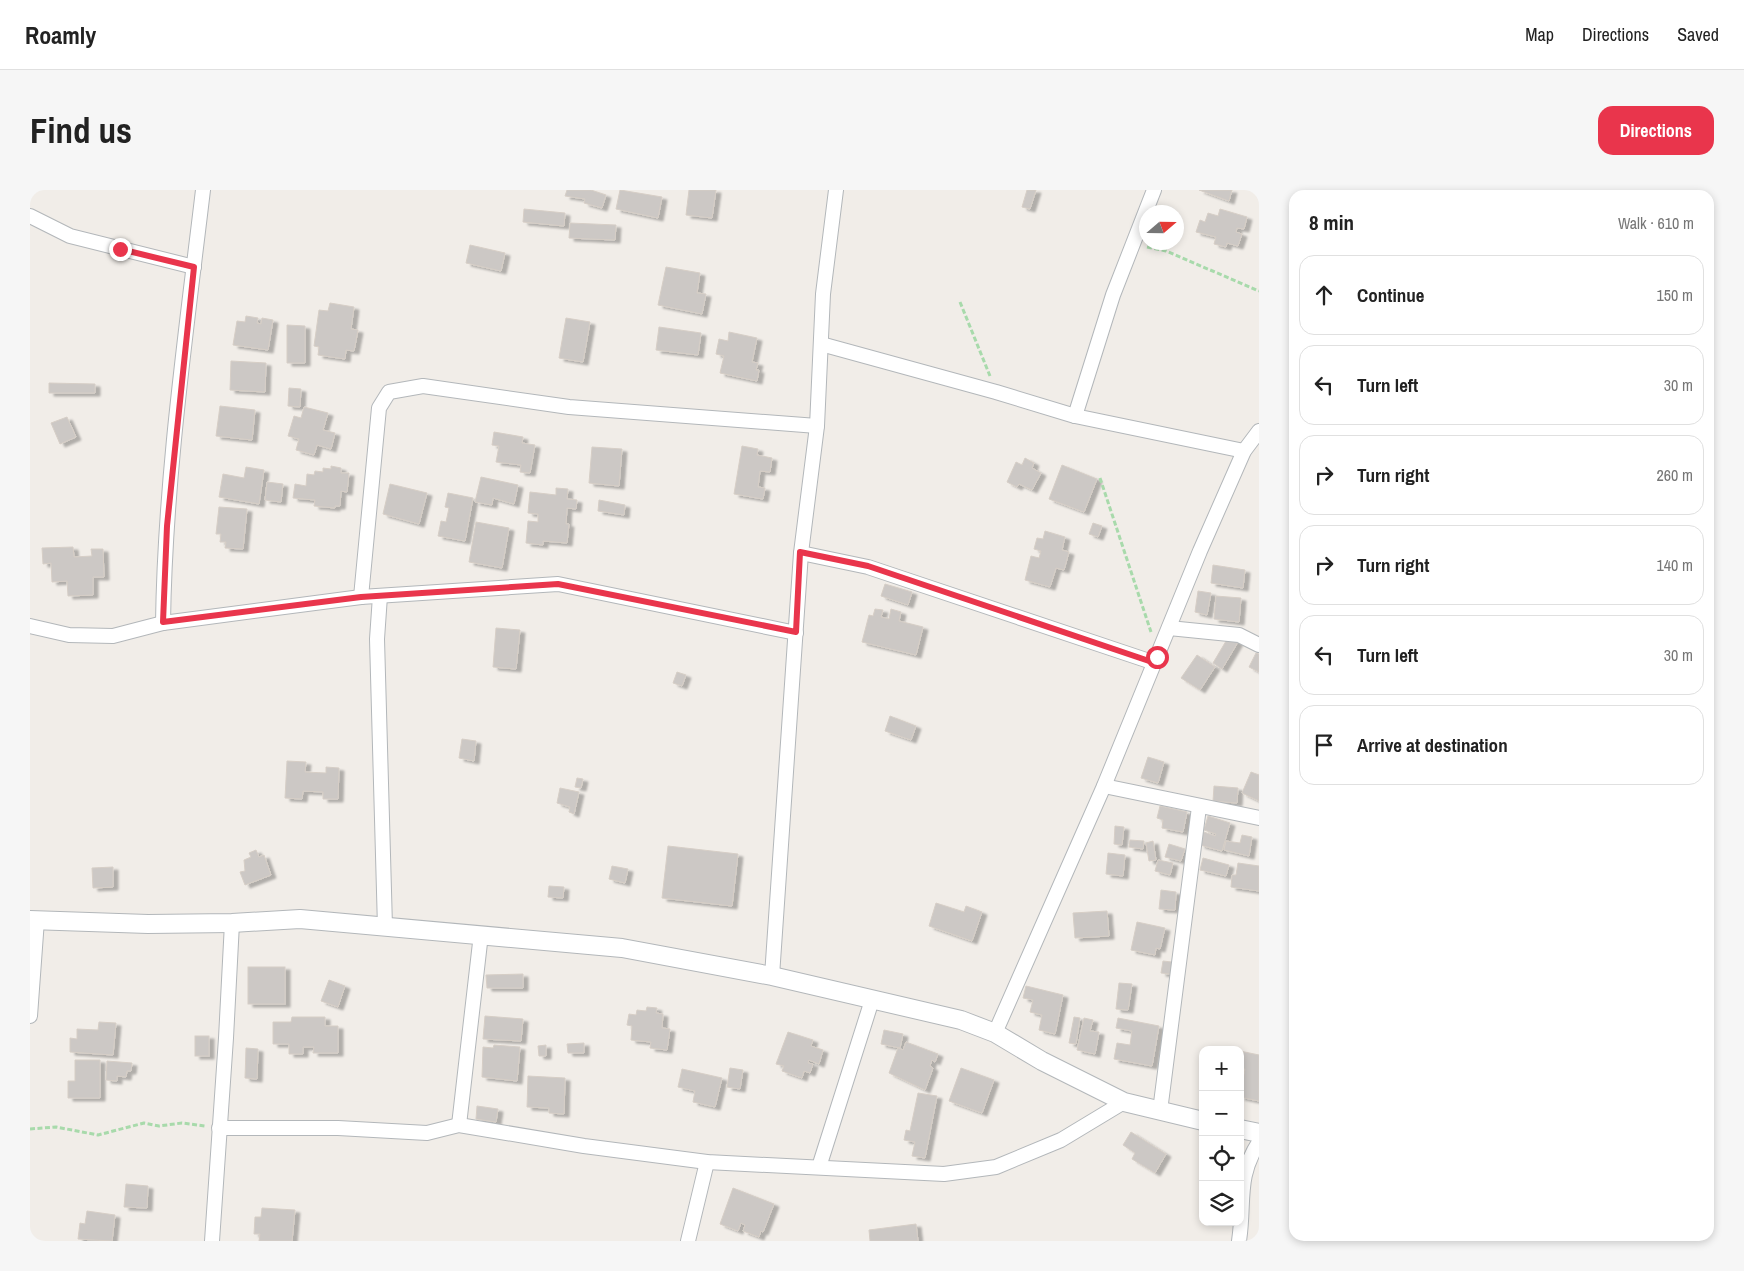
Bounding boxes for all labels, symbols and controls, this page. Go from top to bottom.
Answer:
text: Roamly [25,19,96,51]
text: Map [1525,22,1554,47]
text: Directions [1582,22,1649,47]
text: Saved [1677,22,1719,47]
button: Directions [1598,106,1714,155]
text: Find us [30,107,132,154]
north arrow [1139,205,1184,250]
text: 8 min [1309,208,1354,237]
text: Walk · 610 m [1618,212,1694,234]
route end [109,238,132,261]
icon: ahead [1310,281,1338,309]
text: Continue [1357,282,1425,308]
text: 150 m [1657,284,1693,306]
icon: left [1310,371,1338,399]
text: Turn left [1357,372,1418,398]
text: 30 m [1664,374,1693,396]
icon: right [1310,461,1338,489]
text: Turn right [1357,462,1429,488]
text: 260 m [1657,464,1693,486]
icon: right [1310,551,1338,579]
text: Turn right [1357,552,1429,578]
text: 140 m [1657,554,1693,576]
icon: left [1310,641,1338,669]
text: Turn left [1357,642,1418,668]
text: 30 m [1664,644,1693,666]
route start [1146,646,1169,669]
icon: arrive [1310,731,1338,759]
text: Arrive at destination [1357,732,1508,758]
map controls [1199,1046,1244,1226]
button: + [1199,1046,1244,1091]
button: − [1199,1091,1244,1136]
button: locate [1199,1136,1244,1181]
button: layers [1199,1181,1244,1226]

